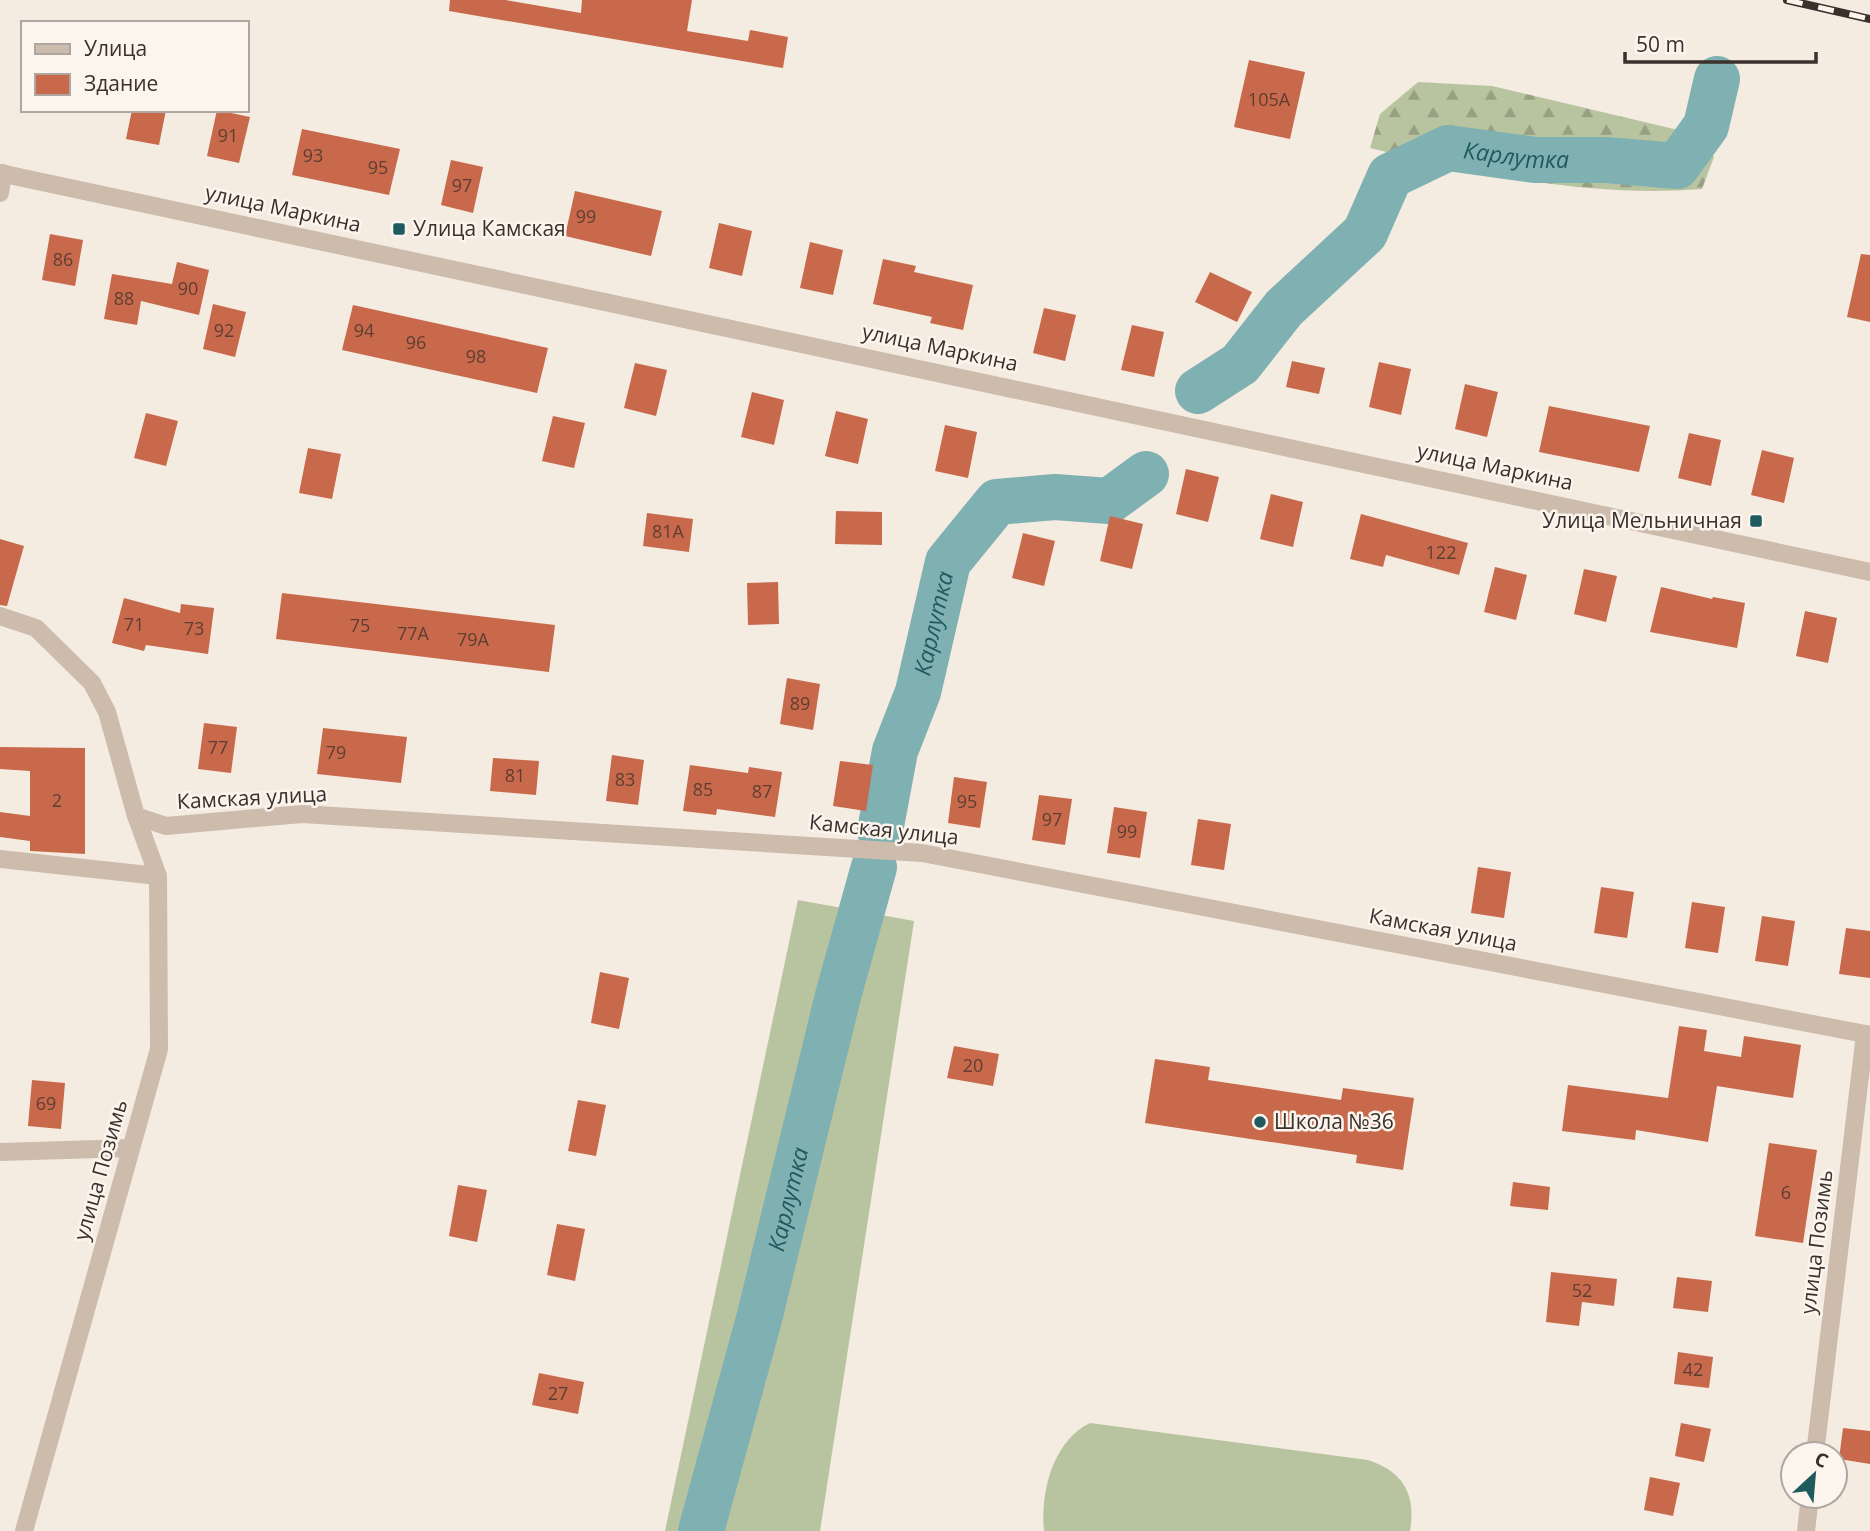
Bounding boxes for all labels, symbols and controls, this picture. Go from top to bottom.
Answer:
legend [21,21,248,112]
scale bar [1625,21,1816,65]
text: 50 m [1636,30,1685,58]
text: Улица [84,34,147,62]
text: Здание [84,69,158,97]
house number: 105А [1248,87,1291,111]
house number: 91 [218,123,238,147]
water label: Карлутка [1461,133,1569,175]
house number: 93 [303,143,323,167]
house number: 95 [368,155,388,179]
house number: 97 [452,173,472,197]
street label: улица Маркина [203,178,364,238]
house number: 99 [576,204,596,228]
place label: Улица Камская [413,214,566,242]
marker: Улица Камская [391,221,407,237]
house number: 86 [53,247,73,271]
house number: 90 [178,276,198,300]
house number: 88 [114,286,134,310]
street label: улица Маркина [860,317,1021,377]
house number: 92 [214,318,234,342]
house number: 94 [354,318,374,342]
house number: 96 [406,330,426,354]
house number: 98 [466,344,486,368]
street label: улица Маркина [1415,436,1576,496]
place label: Улица Мельничная [1542,506,1742,534]
marker: Улица Мельничная [1748,513,1764,529]
house number: 81А [652,519,685,543]
house number: 122 [1426,540,1456,564]
water label: Карлутка [905,568,960,679]
house number: 71 [124,612,144,636]
house number: 75 [350,613,370,637]
house number: 73 [184,616,204,640]
house number: 77А [397,621,430,645]
house number: 79А [457,627,490,651]
house number: 89 [790,691,810,715]
house number: 77 [208,735,228,759]
house number: 79 [326,740,346,764]
house number: 81 [505,763,525,787]
house number: 83 [615,767,635,791]
house number: 85 [693,777,713,801]
street label: Камская улица [176,779,328,815]
house number: 87 [752,779,772,803]
house number: 2 [52,788,62,812]
house number: 95 [957,789,977,813]
street label: Камская улица [808,807,960,851]
house number: 97 [1042,807,1062,831]
house number: 99 [1117,819,1137,843]
street label: Камская улица [1367,901,1520,957]
house number: 20 [963,1053,983,1077]
house number: 69 [36,1091,56,1115]
street label: улица Позимь [67,1096,134,1243]
place label: Школа №36 [1274,1107,1394,1135]
marker: Школа №36 [1252,1114,1268,1130]
water label: Карлутка [759,1144,815,1255]
street label: улица Позимь [1793,1168,1839,1316]
house number: 6 [1781,1180,1791,1204]
house number: 52 [1572,1278,1592,1302]
house number: 42 [1683,1357,1703,1381]
house number: 27 [548,1381,568,1405]
north arrow [1779,1440,1849,1510]
text: С [1810,1445,1833,1474]

